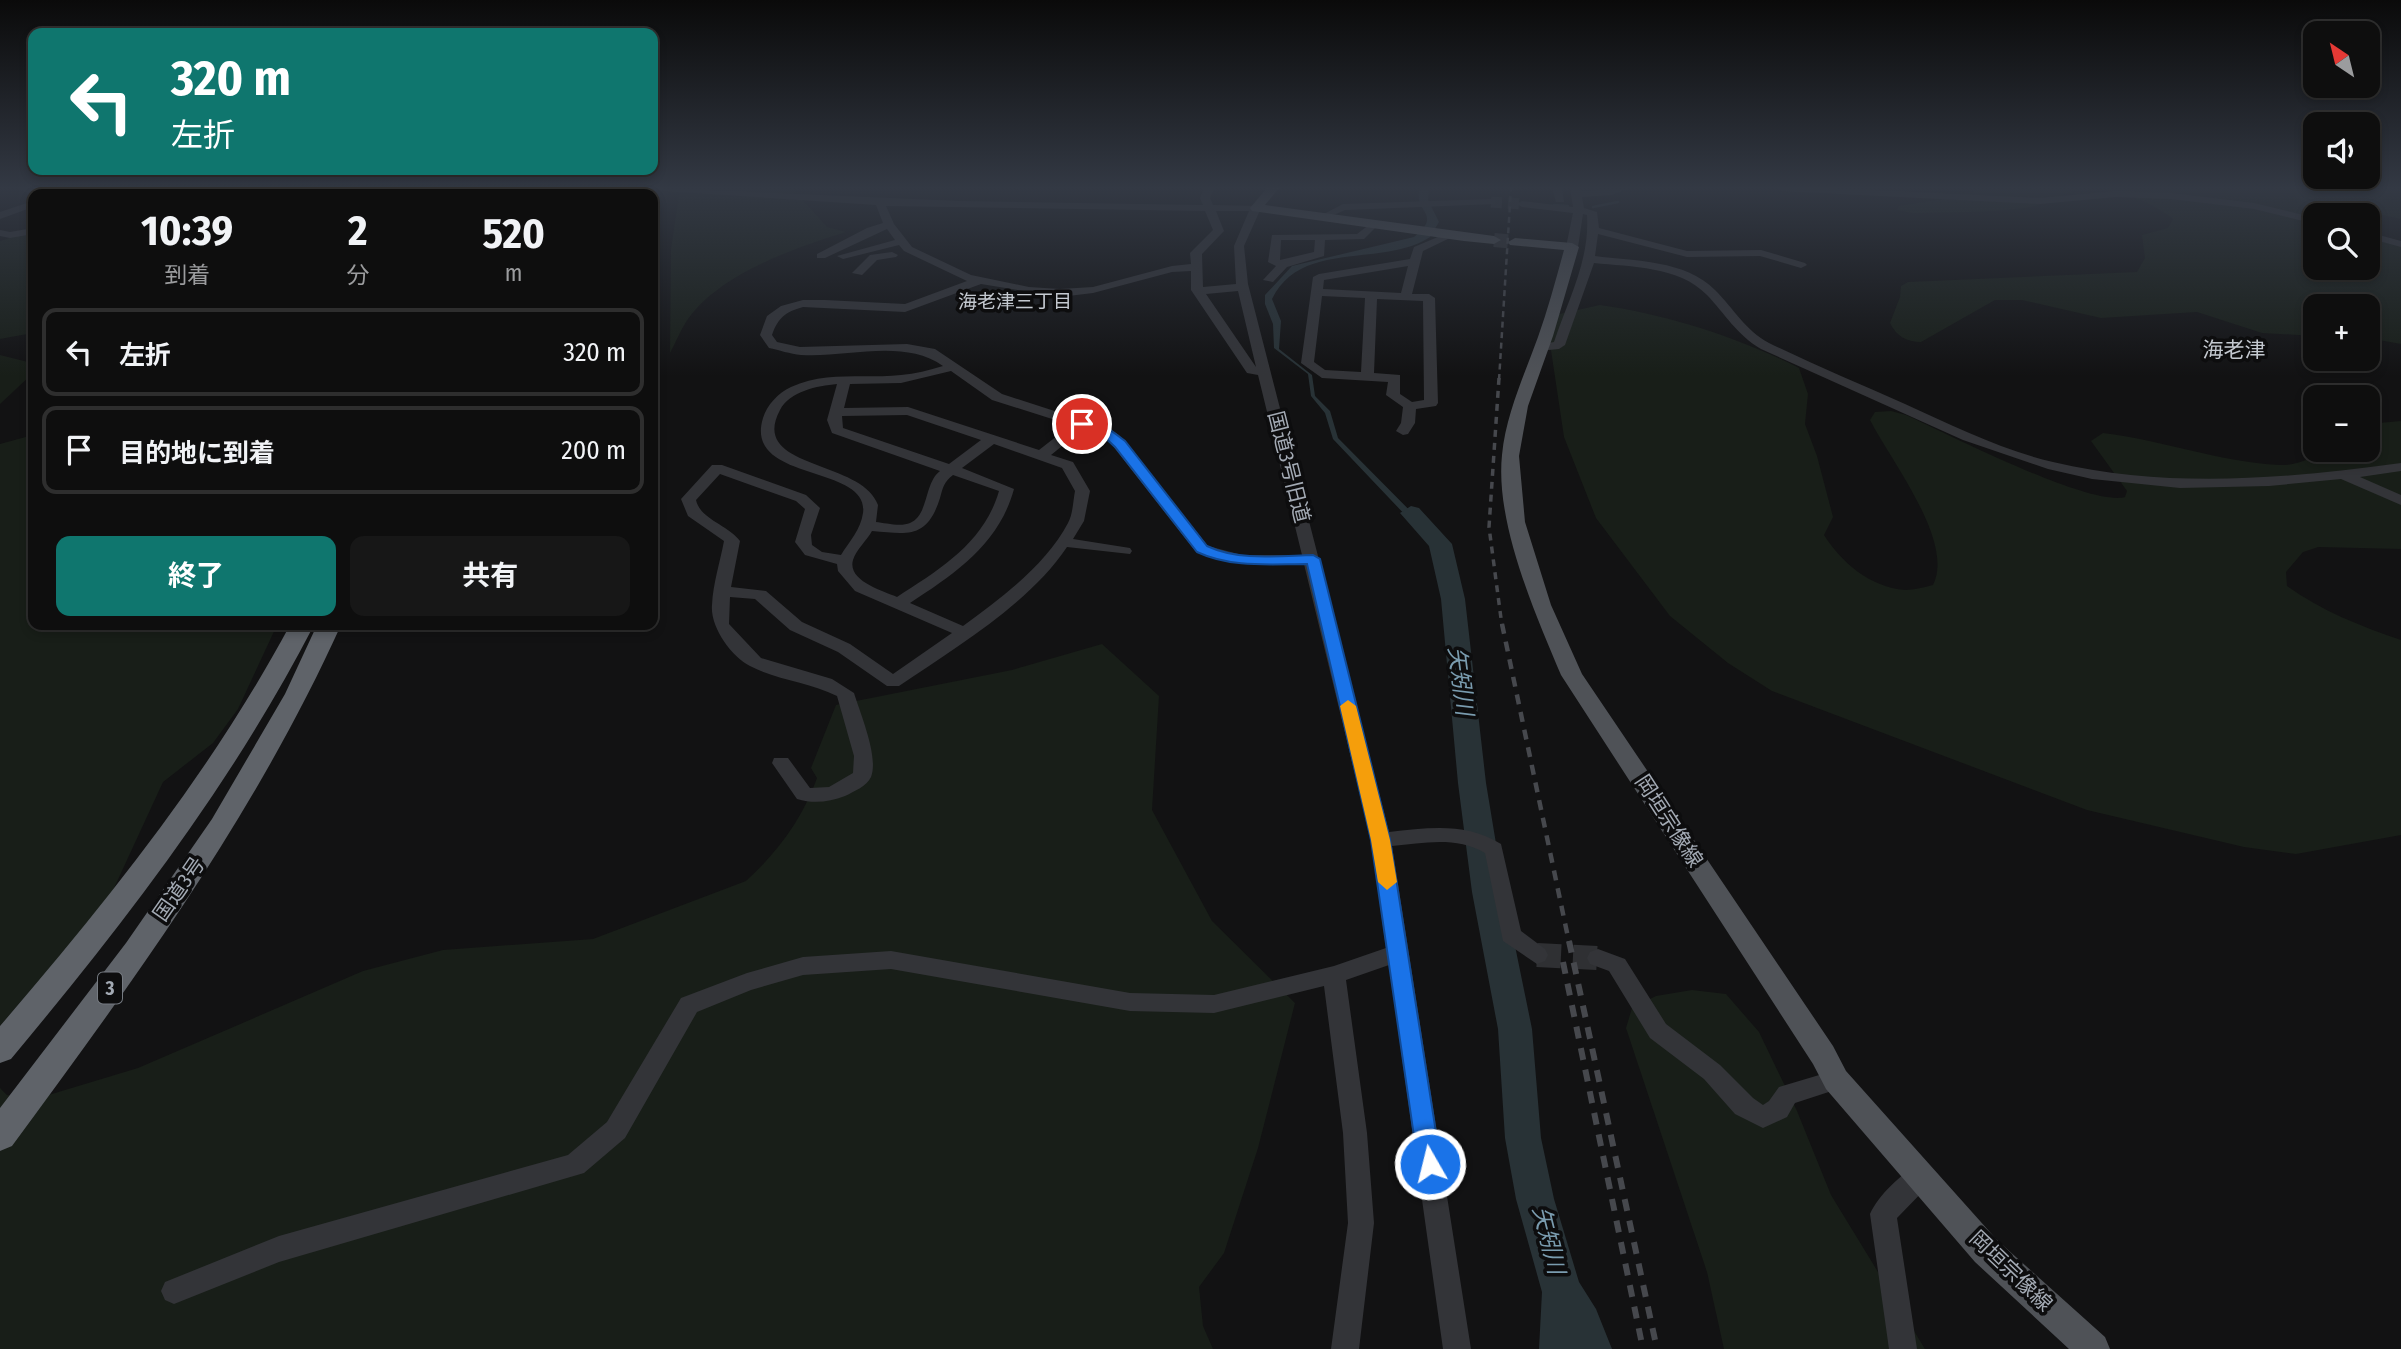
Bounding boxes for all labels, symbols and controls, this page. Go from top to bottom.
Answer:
north arrow [2303,21,2380,98]
map controls [2303,21,2380,462]
text: 320 m [171,49,291,108]
icon: left [56,56,147,147]
button: sound [2303,112,2380,189]
text: 左折 [171,116,235,154]
button: search [2303,203,2380,280]
text: 10:39 [141,206,233,256]
text: 2 [348,206,368,256]
text: 520 [482,209,545,259]
text: m [505,259,522,287]
text: 到着 [164,261,210,289]
text: 分 [346,261,369,289]
district label: 海老津三丁目 [958,290,1072,313]
button: + [2303,294,2380,371]
icon: left [60,333,98,371]
text: 320 m [563,337,626,368]
district label: 海老津 [2203,337,2266,363]
text: 左折 [119,340,171,371]
button: − [2303,385,2380,462]
pin [1052,394,1112,454]
icon: arrive [1063,405,1101,443]
street label: 国道3号旧道 [1263,408,1315,526]
icon: arrive [60,431,98,469]
text: 200 m [561,435,626,466]
text: 目的地に到着 [119,438,275,469]
button: 終了 [56,536,336,616]
button: 共有 [350,536,630,616]
water label: 矢矧川 [1443,645,1479,720]
street label: 岡垣宗像線 [1630,770,1708,872]
street label: 国道3号 [148,852,210,926]
road number: 3 [98,972,122,1004]
position arrow [1393,1127,1467,1201]
water label: 矢矧川 [1527,1203,1572,1280]
street label: 岡垣宗像線 [1964,1225,2058,1317]

